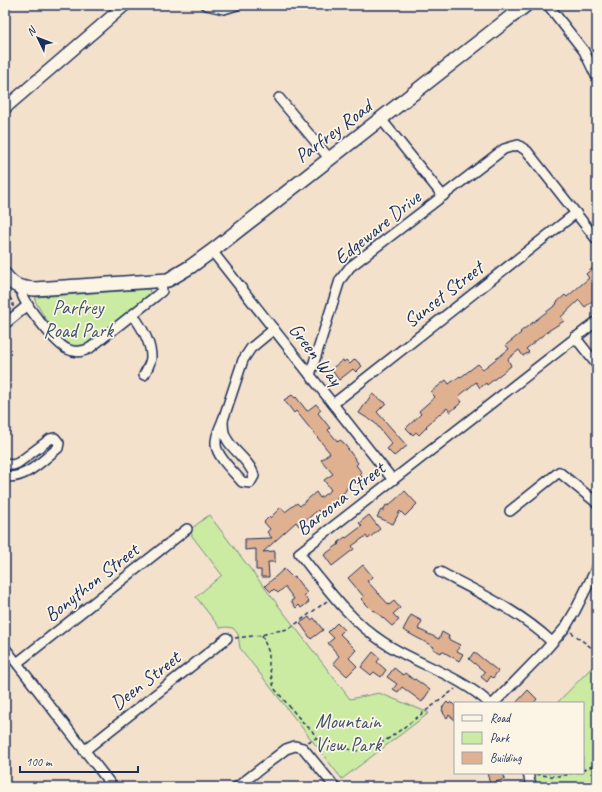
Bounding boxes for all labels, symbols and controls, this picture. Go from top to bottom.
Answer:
north arrow [18,18,58,58]
text: N [23,22,40,38]
street label: Parfrey Road [290,93,379,168]
street label: Edgeware Drive [329,184,427,270]
street label: Sunset Street [399,254,491,333]
park label: Parfrey Road Park [43,295,114,343]
street label: Green Way [283,318,349,393]
street label: Baroona Street [291,454,392,541]
street label: Bonython Street [39,536,145,627]
street label: Deen Street [105,644,187,715]
legend [454,702,584,774]
park label: Mountain View Park [315,709,383,757]
text: Road [490,710,512,726]
text: Park [490,730,511,746]
scale bar [20,748,138,774]
text: Building [490,750,522,766]
text: 100 m [26,754,53,770]

